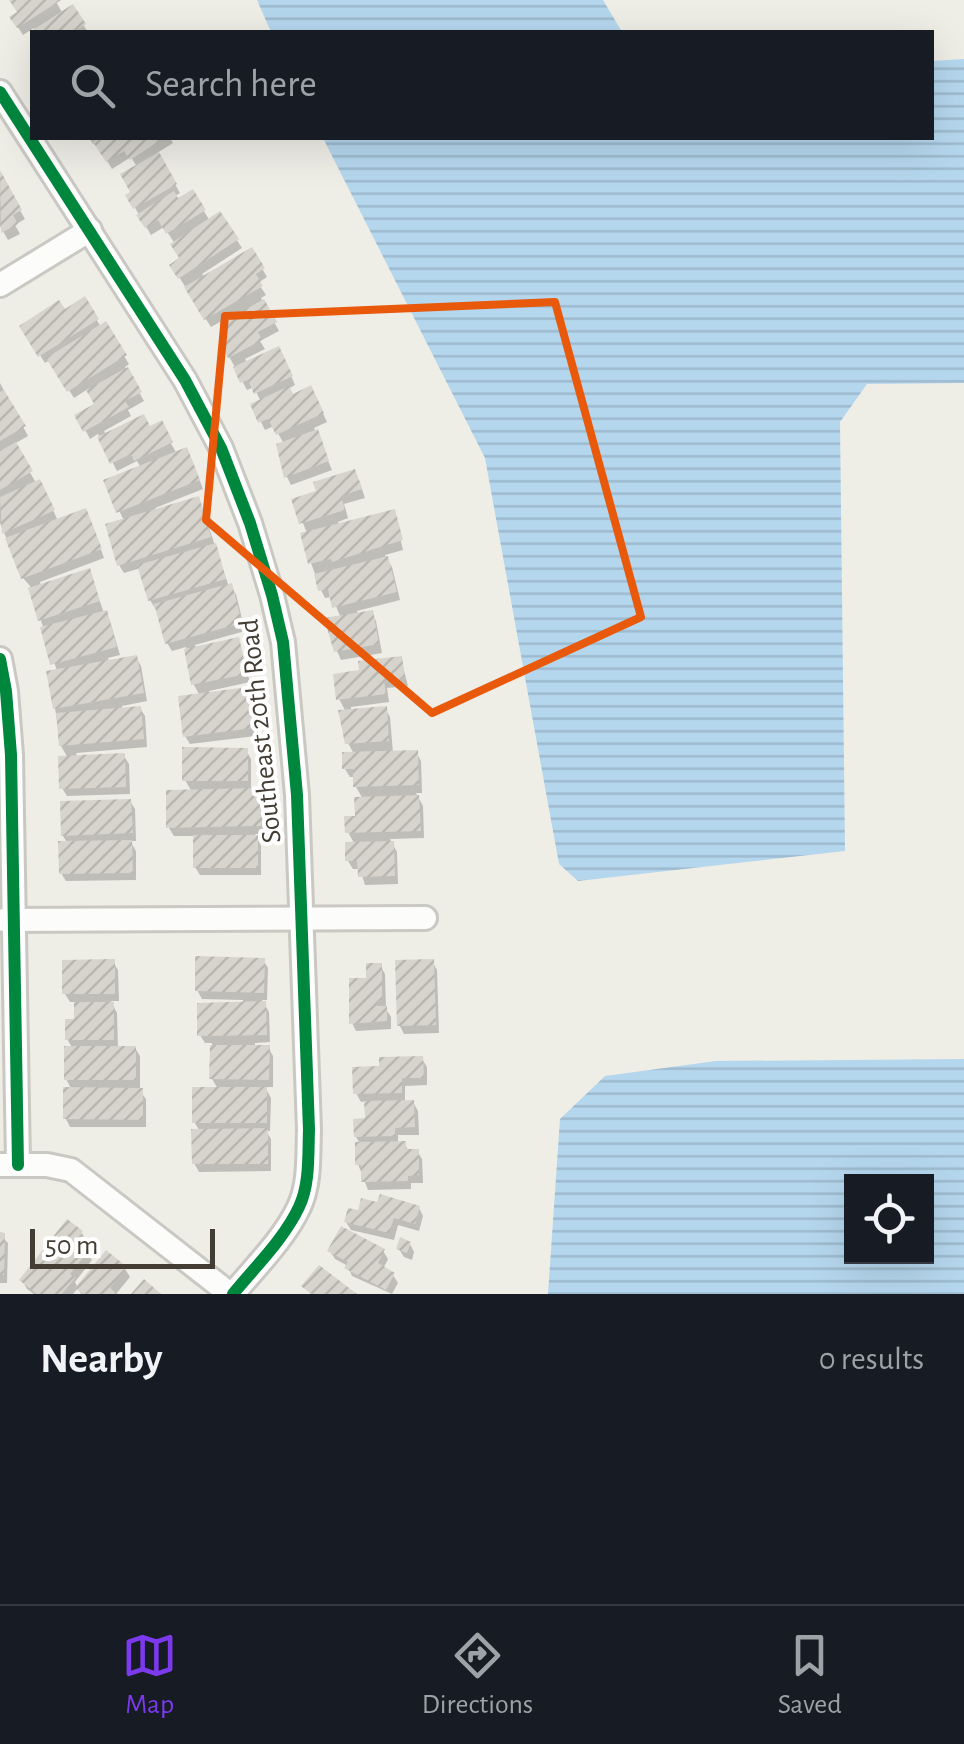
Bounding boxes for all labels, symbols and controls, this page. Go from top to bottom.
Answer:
search box [30,30,934,140]
icon: search [65,58,120,113]
text: Search here [145,66,317,104]
street label: Southeast 20th Road [235,618,287,844]
map controls [844,1174,934,1264]
button: locate [844,1174,934,1264]
scale bar [30,1224,215,1268]
text: 50 m [45,1232,99,1260]
text: Nearby [40,1338,163,1380]
text: 0 results [819,1343,924,1375]
tab: Map [122,1628,177,1722]
tab: Directions [422,1628,533,1722]
tab: Saved [778,1628,842,1722]

